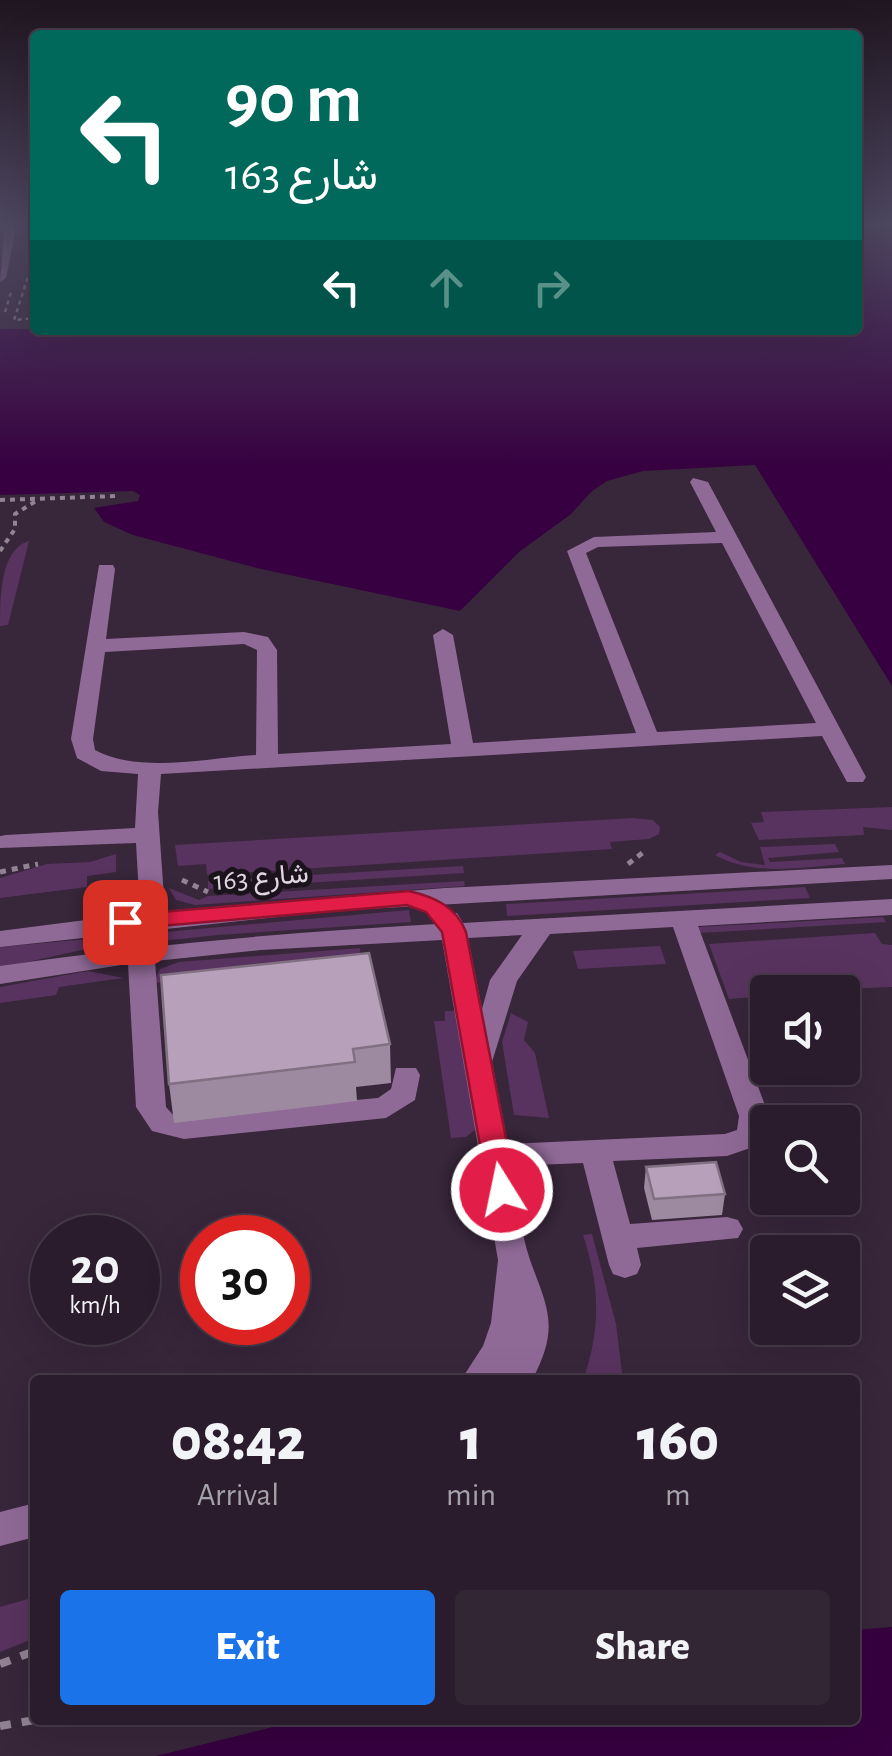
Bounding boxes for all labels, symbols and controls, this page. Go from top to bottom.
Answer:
text: 90 m [225,65,362,135]
icon: left [60,70,190,200]
text: شارع 163 [225,153,378,198]
icon: left [314,260,369,315]
icon: ahead [419,260,474,315]
icon: right [524,260,579,315]
street label: شارع 163 [213,860,310,899]
pin [83,880,168,965]
icon: arrive [98,895,153,950]
map controls [750,975,860,1345]
button: sound [750,975,860,1085]
button: search [750,1105,860,1215]
position arrow [450,1138,554,1242]
speed limit sign: 30 [180,1215,310,1345]
button: layers [750,1235,860,1345]
text: 20 [70,1243,120,1293]
text: km/h [69,1293,121,1318]
text: 08:42 [171,1411,305,1471]
text: 1 [460,1411,482,1471]
text: 160 [637,1411,719,1471]
text: Arrival [197,1479,279,1511]
text: min [446,1479,496,1511]
text: m [665,1479,691,1511]
button: Exit [60,1590,435,1705]
button: Share [455,1590,830,1705]

